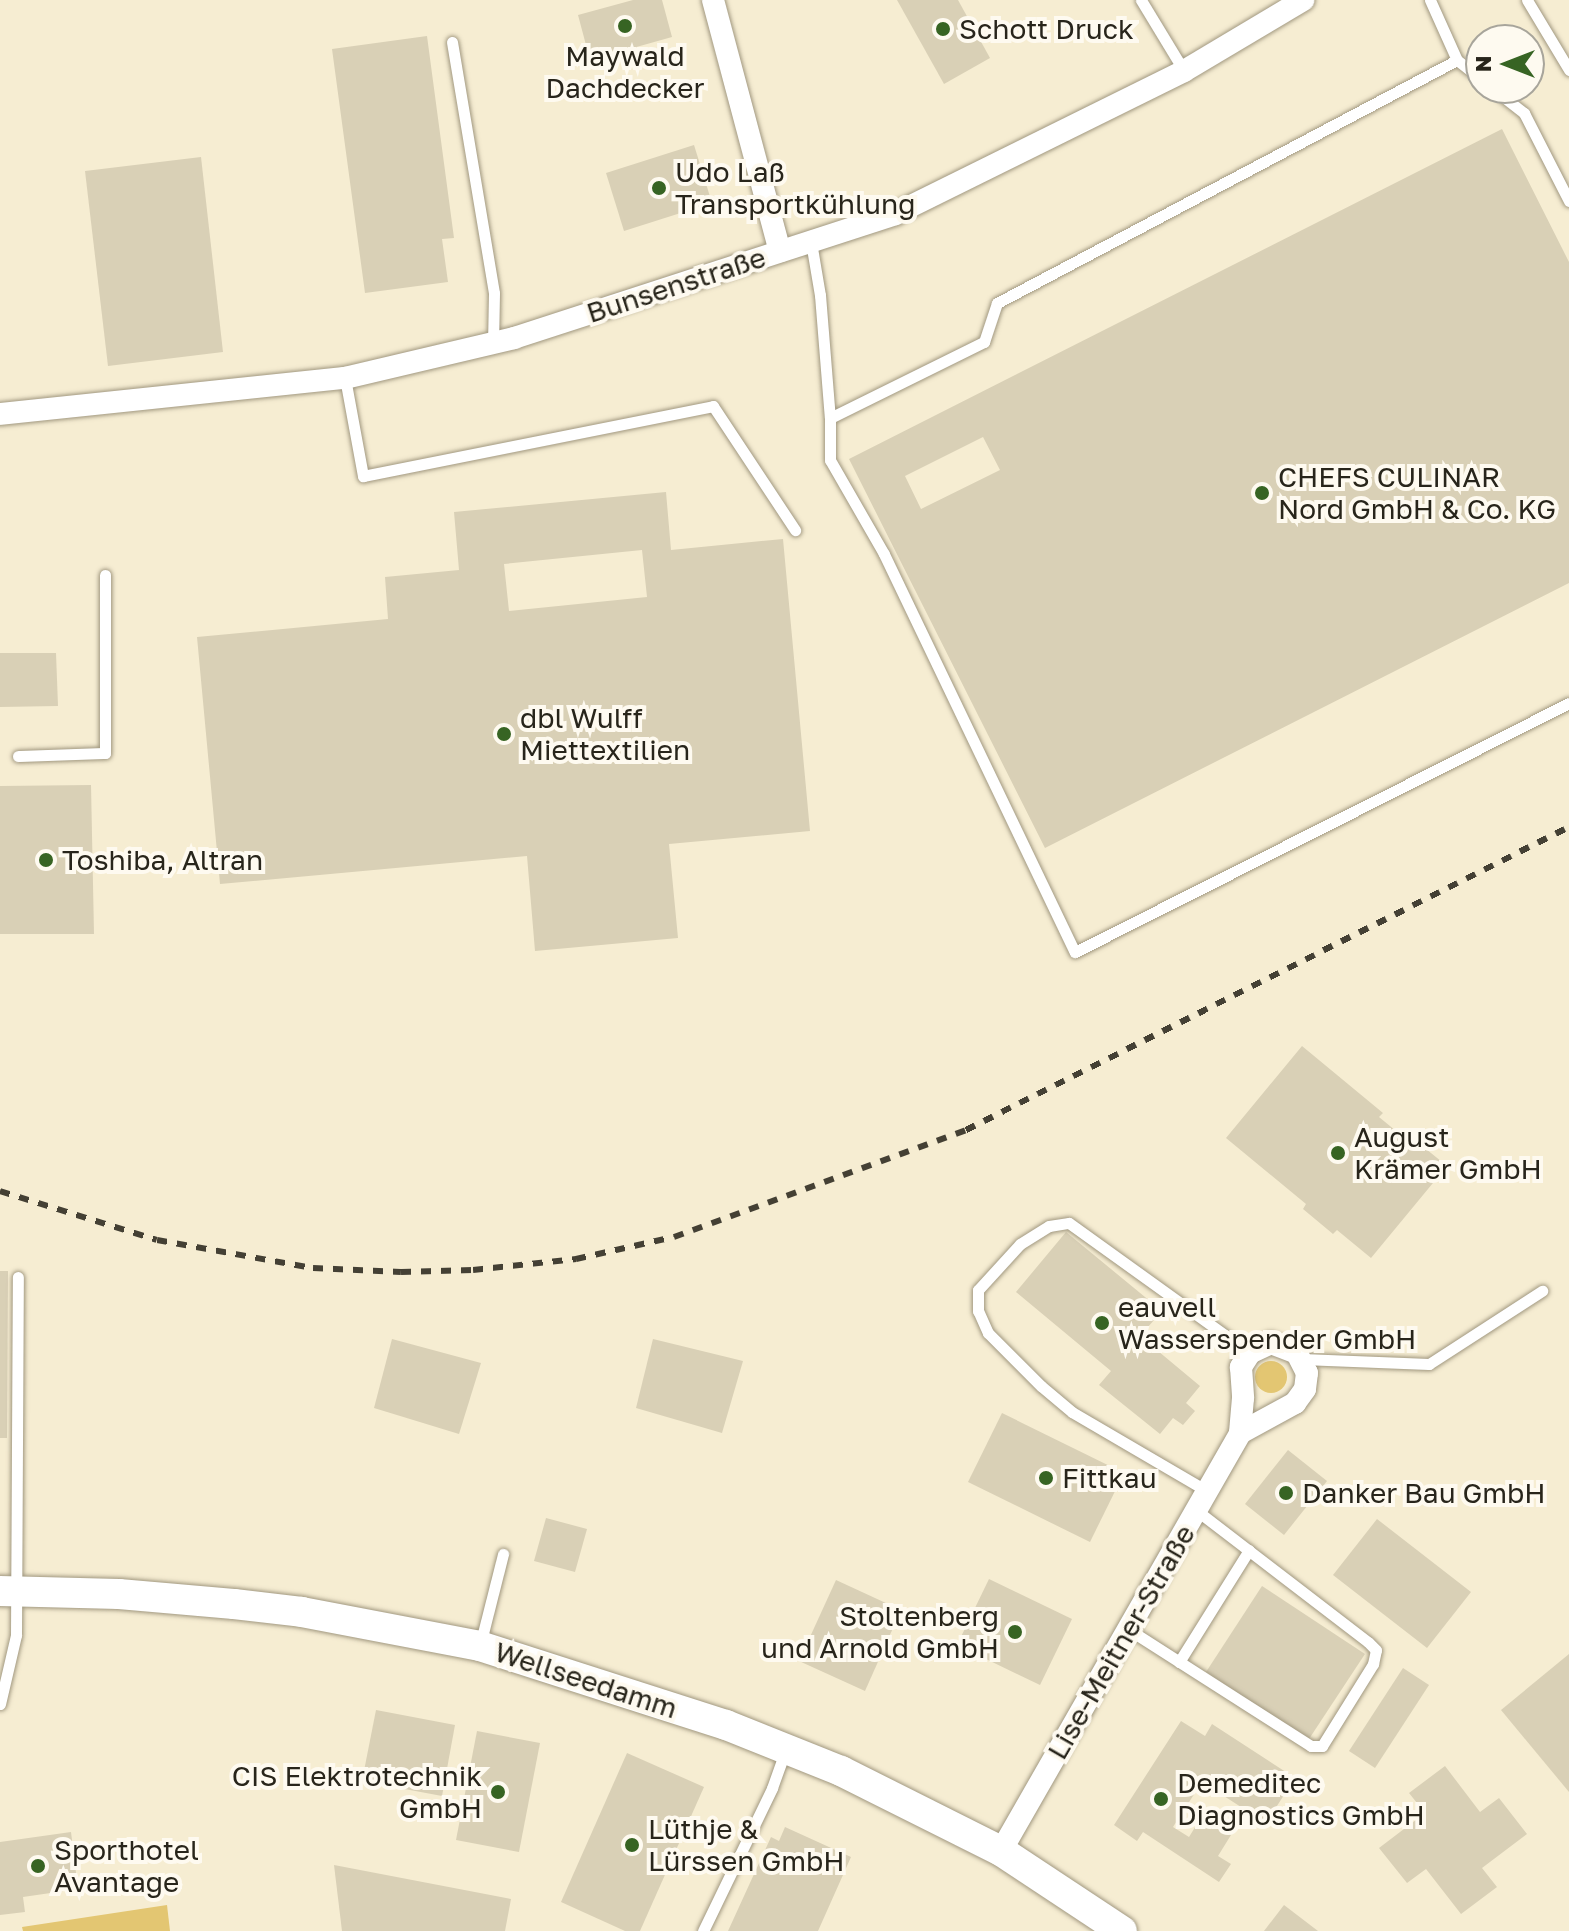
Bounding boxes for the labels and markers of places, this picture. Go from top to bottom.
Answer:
place label: Schott Druck [959,12,1134,46]
marker: Maywald Dachdecker [616,17,634,35]
marker: Schott Druck [934,20,952,38]
place label: Maywald Dachdecker [545,39,705,105]
place label: Udo Laß Transportkühlung [675,155,915,221]
marker: Udo Laß Transportkühlung [650,179,668,197]
place label: CHEFS CULINAR Nord GmbH & Co. KG [1278,460,1556,526]
marker: CHEFS CULINAR Nord GmbH & Co. KG [1253,484,1271,502]
place label: dbl Wulff Miettextilien [520,701,690,767]
marker: dbl Wulff Miettextilien [495,725,513,743]
place label: Toshiba, Altran [62,843,263,877]
marker: Toshiba, Altran [37,851,55,869]
place label: August Krämer GmbH [1354,1120,1542,1186]
marker: August Krämer GmbH [1329,1144,1347,1162]
place label: eauvell Wasserspender GmbH [1118,1290,1416,1356]
marker: eauvell Wasserspender GmbH [1093,1314,1111,1332]
place label: Fittkau [1062,1461,1157,1495]
marker: Fittkau [1037,1469,1055,1487]
place label: Danker Bau GmbH [1302,1476,1546,1510]
marker: Danker Bau GmbH [1277,1484,1295,1502]
place label: Stoltenberg und Arnold GmbH [761,1599,999,1665]
marker: Stoltenberg und Arnold GmbH [1006,1623,1024,1641]
place label: CIS Elektrotechnik GmbH [232,1759,482,1825]
place label: Demeditec Diagnostics GmbH [1177,1766,1425,1832]
marker: CIS Elektrotechnik GmbH [489,1783,507,1801]
marker: Demeditec Diagnostics GmbH [1152,1790,1170,1808]
place label: Lüthje & Lürssen GmbH [648,1812,844,1878]
place label: Sporthotel Avantage [54,1833,199,1899]
marker: Lüthje & Lürssen GmbH [623,1836,641,1854]
marker: Sporthotel Avantage [29,1857,47,1875]

